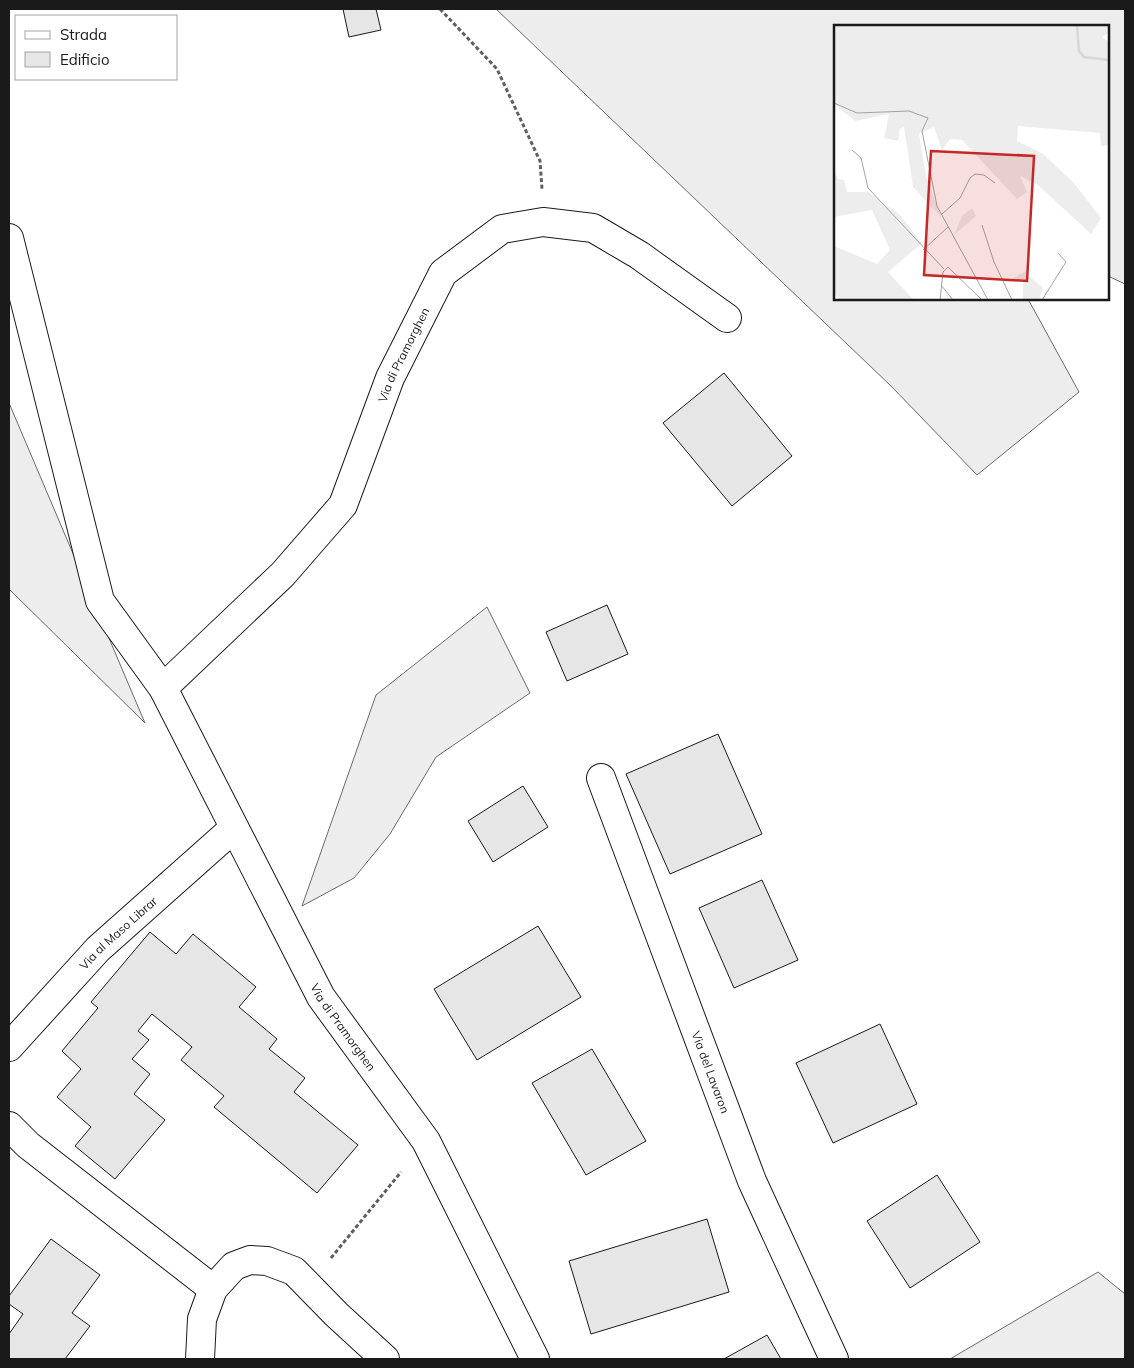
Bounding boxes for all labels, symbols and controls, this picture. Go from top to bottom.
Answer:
legend [15,15,178,80]
text: Strada [60,25,107,44]
inset map [834,25,1109,300]
text: Edificio [60,50,110,69]
street label: Via di Pramorghen [374,305,432,404]
street label: Via al Maso Librar [76,892,160,972]
street label: Via di Pramorghen [308,981,380,1073]
street label: Via del Lavaron [689,1029,733,1115]

